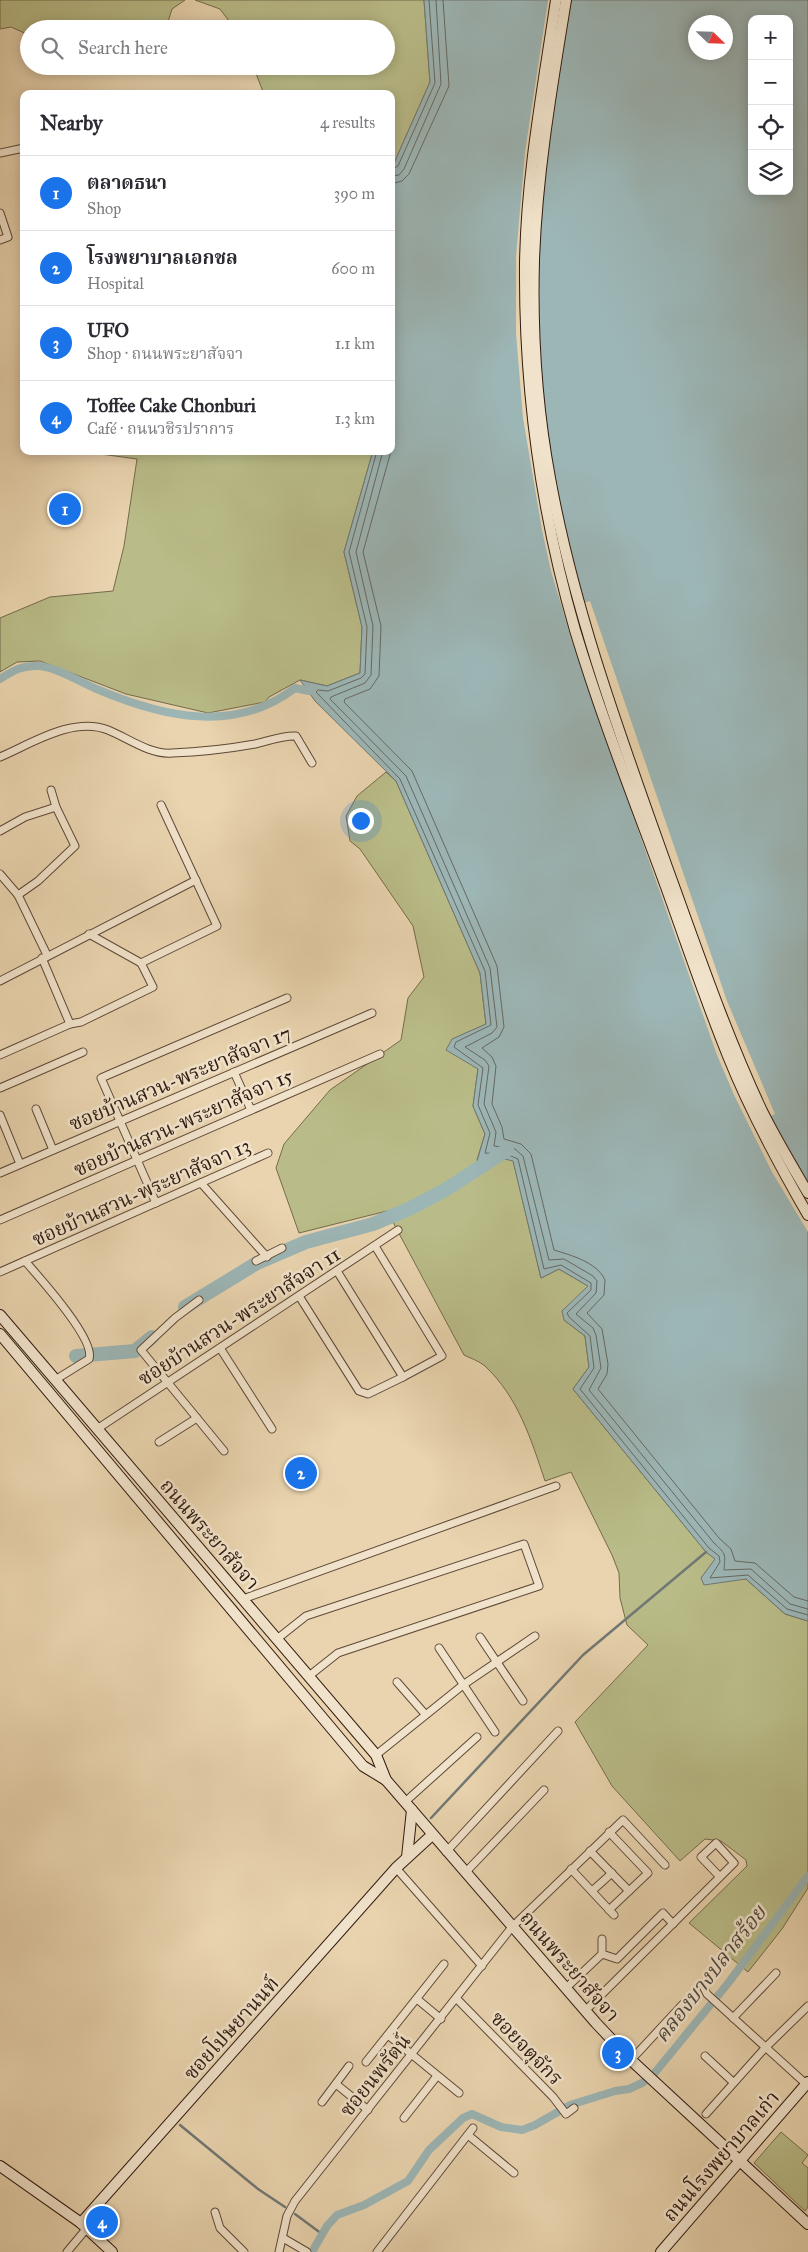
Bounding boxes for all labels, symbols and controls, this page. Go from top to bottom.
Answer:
north arrow [688,15,733,60]
map controls [748,15,793,195]
button: + [748,15,793,60]
search box [20,20,395,75]
icon: search [38,34,66,62]
text: Search here [78,36,168,59]
button: − [748,60,793,105]
button: locate [748,105,793,150]
text: Nearby [40,110,103,136]
text: 4 results [320,113,375,132]
button: layers [748,150,793,195]
text: ตลาดธนา [87,171,167,194]
text: 1 [53,184,59,203]
text: 390 m [334,184,375,203]
text: Shop [87,199,121,218]
text: โรงพยาบาลเอกชล [87,246,238,269]
text: 2 [52,259,60,278]
text: 600 m [331,259,375,278]
text: Hospital [87,274,144,293]
text: UFO [87,319,129,342]
text: 3 [53,334,59,353]
text: 1.1 km [335,334,375,353]
text: Shop · ถนนพระยาสัจจา [87,344,243,363]
text: Toffee Cake Chonburi [87,394,256,417]
text: 4 [52,409,60,428]
text: 1.3 km [335,409,375,428]
text: Café · ถนนวชิรปราการ [87,419,234,438]
pin: 1 [49,490,81,528]
your location [348,808,374,834]
street label: ซอยบ้านสวน-พระยาสัจจา 17 [65,1020,295,1136]
street label: ซอยบ้านสวน-พระยาสัจจา 15 [70,1063,296,1181]
street label: ซอยบ้านสวน-พระยาสัจจา 13 [28,1133,254,1251]
street label: ซอยบ้านสวน-พระยาสัจจา 11 [133,1242,345,1390]
pin: 2 [285,1454,317,1492]
street label: ถนนพระยาสัจจา [155,1474,265,1594]
water label: คลองบางปลาสร้อย [648,1899,773,2048]
street label: ถนนพระยาสัจจา [515,1906,625,2026]
street label: ซอยโปษยานนท์ [177,1970,284,2085]
street label: ซอยจตุจักร [485,2006,568,2091]
street label: ซอยนพรัตน์ [334,2029,416,2121]
pin: 3 [602,2034,634,2072]
street label: ถนนโรงพยาบาลเก่า [656,2084,784,2226]
pin: 4 [86,2203,118,2241]

